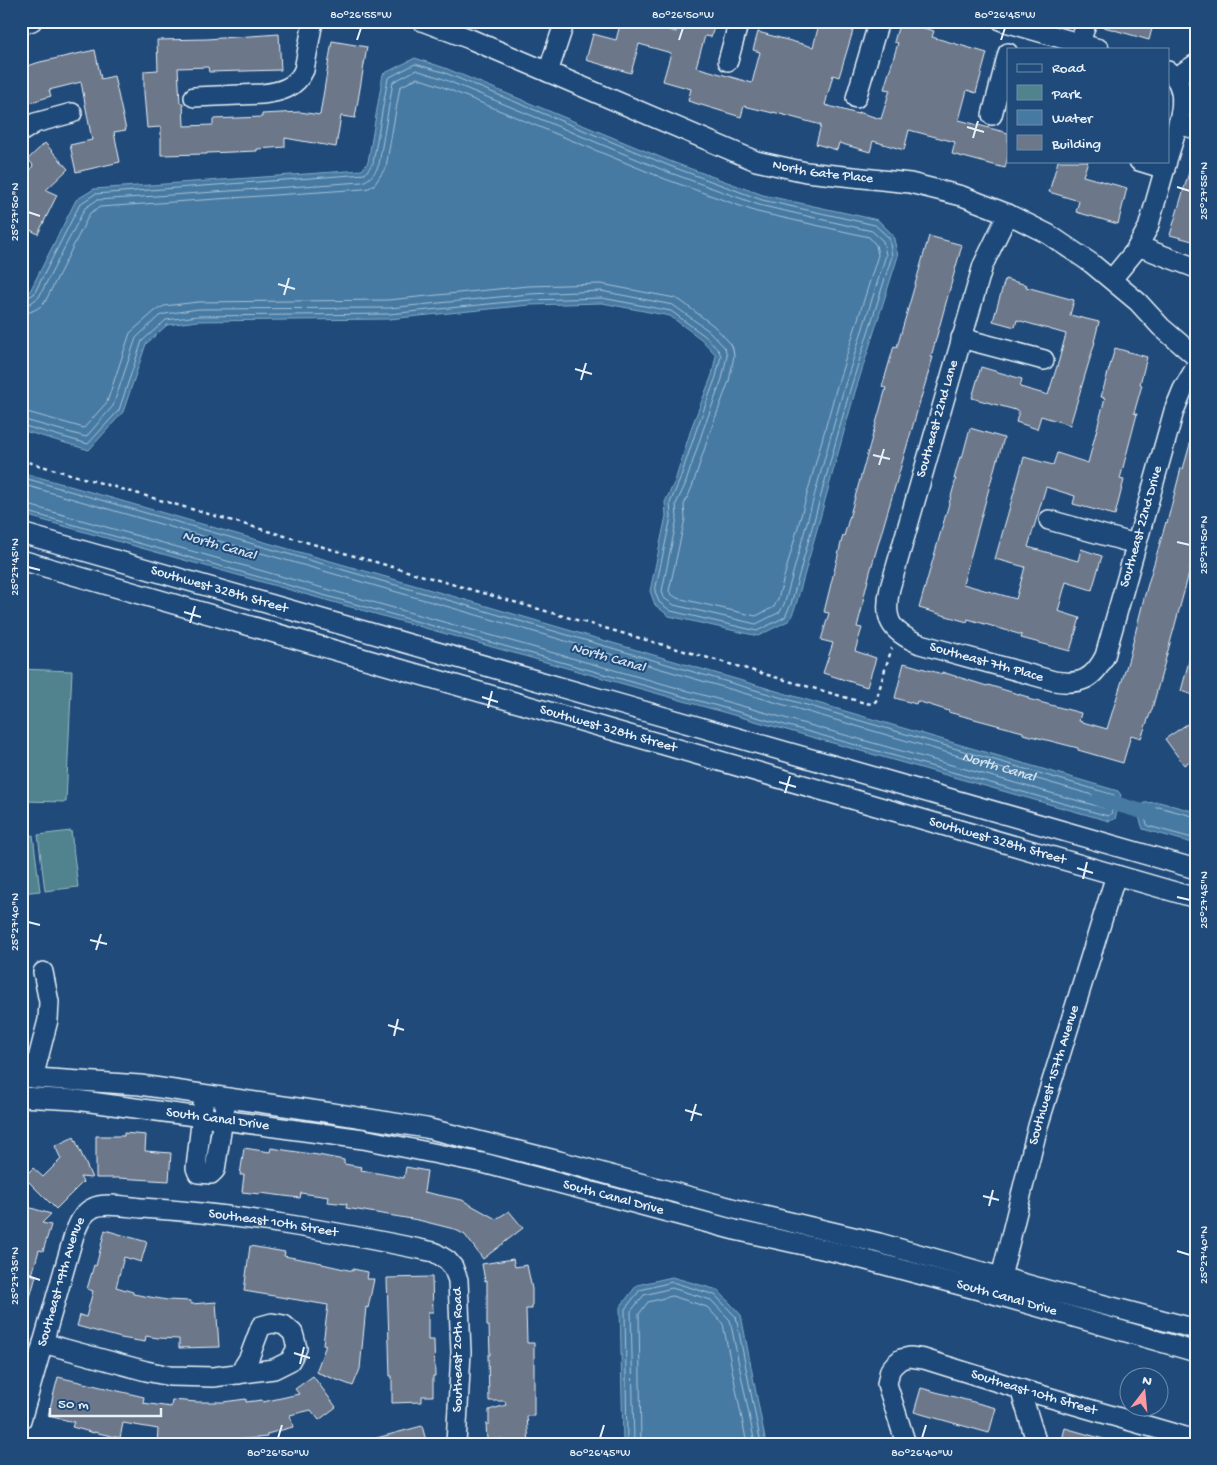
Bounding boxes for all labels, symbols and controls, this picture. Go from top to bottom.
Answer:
text: 80°26'55"W [330,9,392,23]
text: 80°26'50"W [652,9,714,23]
text: 80°26'45"W [975,9,1035,23]
legend [1007,48,1170,162]
text: Road [1052,60,1086,78]
text: Park [1051,86,1082,104]
text: Water [1052,110,1094,128]
text: Building [1051,136,1101,154]
street label: North Gate Place [771,156,875,188]
text: 25°27'55"N [1198,162,1212,220]
text: 25°27'50"N [9,182,23,241]
street label: Southeast 22nd Lane [913,358,963,480]
street label: Southeast 22nd Drive [1116,463,1167,589]
text: 25°27'50"N [1198,515,1212,574]
water label: North Canal [180,527,260,566]
text: 25°27'45"N [9,538,23,596]
street label: Southwest 328th Street [149,562,291,618]
water label: North Canal [569,639,649,678]
street label: Southeast 7th Place [928,639,1046,686]
street label: Southwest 328th Street [538,701,680,757]
water label: North Canal [960,748,1039,787]
street label: Southwest 328th Street [927,813,1069,869]
text: 25°27'45"N [1198,871,1212,929]
text: 25°27'40"N [9,893,23,951]
street label: Southwest 157th Avenue [1025,1002,1084,1146]
street label: South Canal Drive [165,1104,271,1135]
street label: South Canal Drive [561,1176,666,1219]
street label: Southeast 10th Street [208,1205,340,1242]
street label: Southeast 19th Avenue [34,1213,90,1348]
text: 25°27'40"N [1198,1226,1212,1284]
text: 25°27'35"N [9,1247,23,1305]
street label: South Canal Drive [955,1276,1060,1320]
street label: Southeast 20th Road [450,1286,467,1412]
street label: Southeast 10th Street [969,1366,1100,1420]
north arrow [1120,1368,1170,1418]
text: N [1140,1372,1154,1391]
scale bar [50,1385,161,1417]
text: 50 m [58,1396,89,1414]
text: 80°26'50"W [247,1447,309,1461]
text: 80°26'45"W [570,1447,630,1461]
text: 80°26'40"W [891,1447,953,1461]

